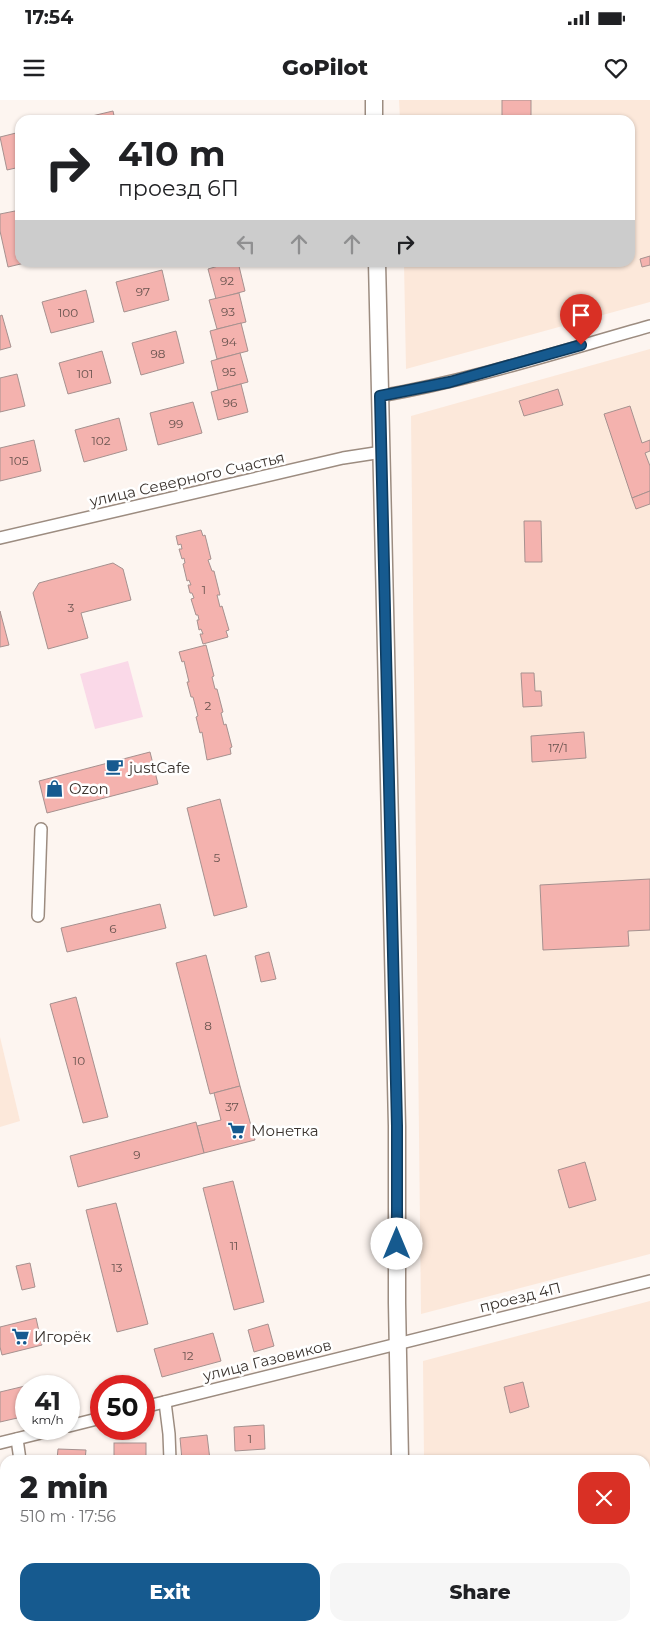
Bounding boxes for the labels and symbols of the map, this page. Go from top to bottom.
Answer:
house number: 92 [220,273,234,288]
house number: 97 [136,284,150,299]
pin [560,294,602,345]
house number: 93 [221,304,235,319]
house number: 100 [58,305,78,320]
house number: 94 [221,334,237,349]
house number: 98 [151,346,166,361]
house number: 95 [222,364,236,379]
house number: 101 [77,366,93,381]
house number: 96 [223,395,237,410]
house number: 99 [169,416,183,431]
house number: 102 [91,433,111,448]
street label: улица Северного Счастья [87,447,286,511]
house number: 105 [9,453,29,468]
house number: 1 [202,582,206,597]
house number: 3 [68,600,75,615]
house number: 2 [205,698,212,713]
house number: 17/1 [548,740,568,755]
cafe icon: justCafe [105,757,125,777]
place label: justCafe [127,758,190,777]
shop icon: Ozon [45,778,65,798]
place label: Ozon [69,779,109,798]
house number: 5 [214,850,221,865]
house number: 6 [109,921,117,936]
house number: 8 [204,1018,212,1033]
house number: 10 [73,1053,85,1068]
house number: 37 [225,1099,239,1114]
supermarket icon: Монетка [227,1120,247,1140]
place label: Монетка [251,1121,318,1140]
house number: 9 [133,1147,141,1162]
position arrow [370,1217,422,1269]
house number: 11 [230,1238,238,1253]
house number: 13 [111,1260,123,1275]
street label: проезд 4П [477,1278,563,1316]
supermarket icon: Игорёк [10,1326,30,1346]
place label: Игорёк [34,1327,91,1346]
street label: улица Газовиков [200,1335,333,1385]
house number: 12 [182,1348,194,1363]
speed limit sign: 50 [90,1375,155,1440]
house number: 1 [248,1431,252,1446]

